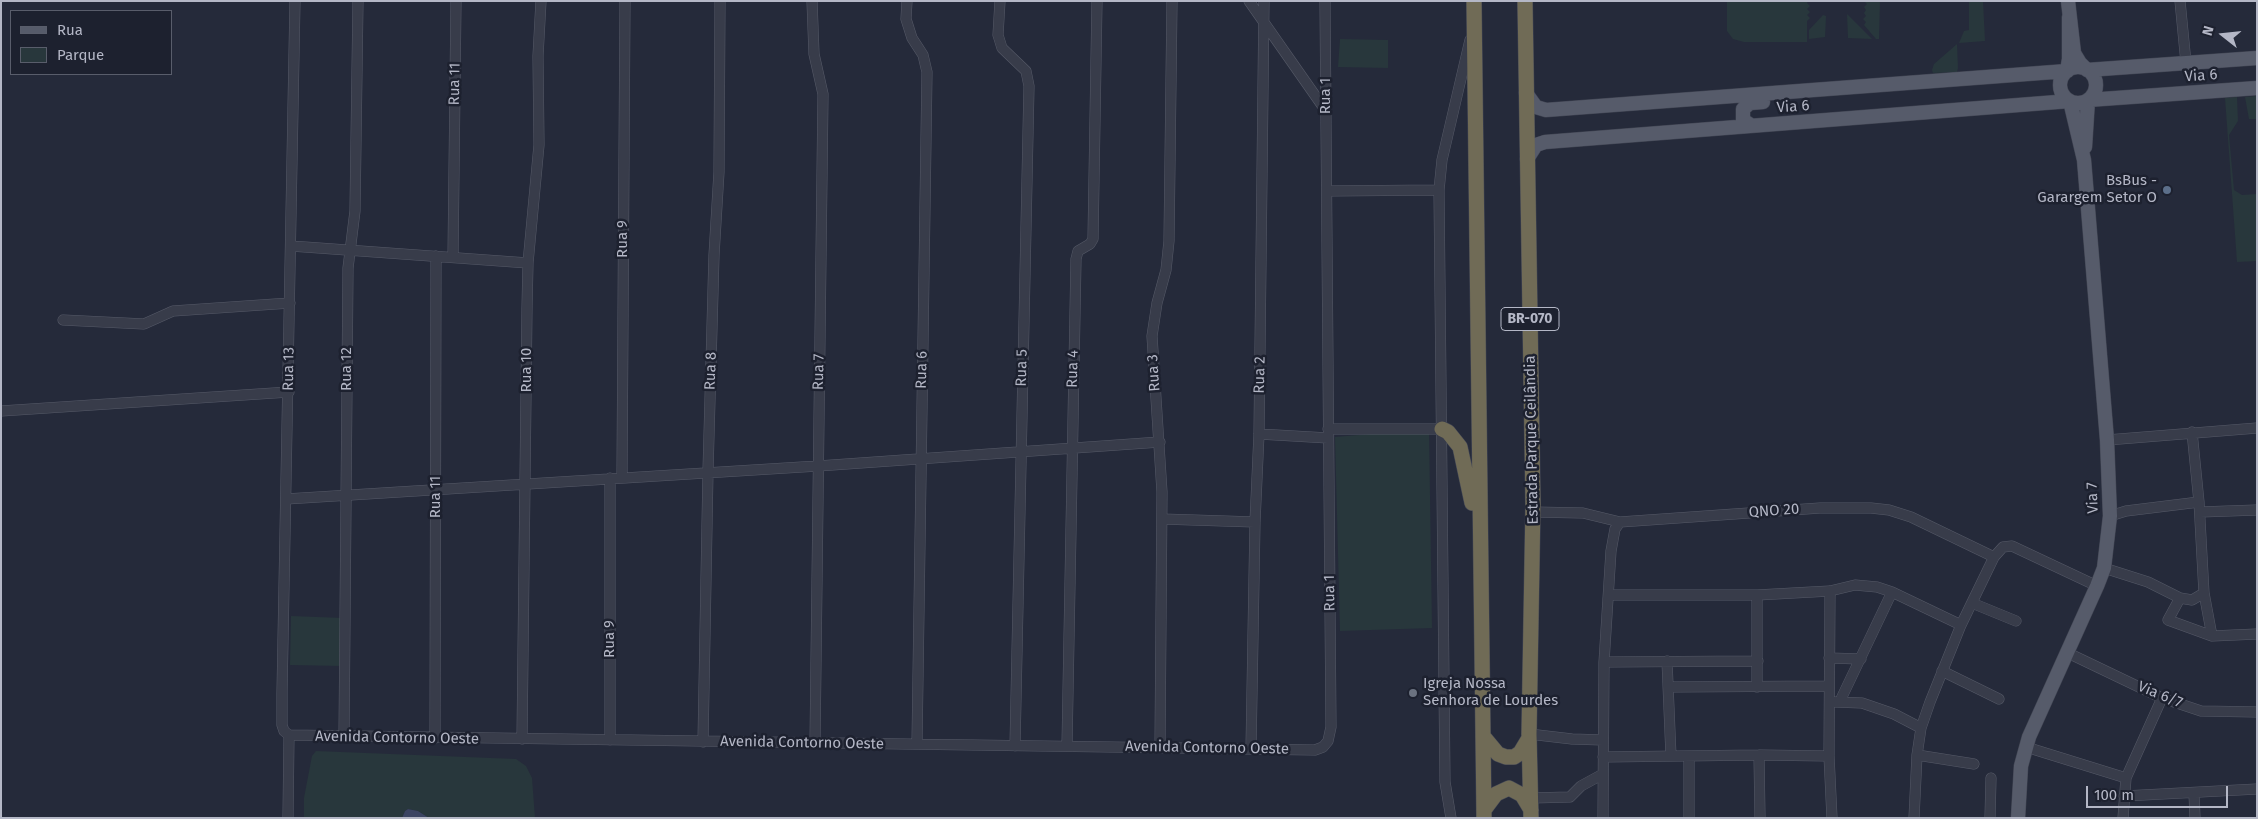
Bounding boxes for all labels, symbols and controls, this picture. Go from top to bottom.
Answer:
legend [10,10,172,75]
north arrow [2198,10,2248,60]
text: Rua [57,21,83,39]
text: N [2199,24,2218,38]
text: Parque [57,46,104,64]
street label: Rua 11 [446,62,464,106]
street label: Via 6 [2184,66,2218,86]
street label: Rua 1 [1317,78,1335,114]
street label: Via 6 [1776,97,1810,117]
place label: BsBus - Garargem Setor O [2037,172,2157,207]
marker: BsBus - Garargem Setor O [2161,184,2173,196]
street label: Rua 9 [614,220,632,258]
road number: BR-070 [1501,308,1559,330]
street label: Rua 13 [280,347,298,391]
street label: Rua 12 [338,347,356,391]
street label: Rua 10 [518,348,536,392]
street label: Rua 5 [1013,349,1031,387]
street label: Rua 4 [1064,350,1082,388]
street label: Rua 6 [913,351,931,389]
street label: Rua 8 [701,352,721,390]
street label: Rua 7 [810,354,828,390]
street label: Rua 3 [1144,354,1164,392]
street label: Estrada Parque Ceilândia [1522,355,1542,525]
street label: Rua 2 [1251,356,1269,394]
street label: Rua 11 [427,476,445,518]
street label: Via 7 [2083,482,2103,514]
street label: QNO 20 [1748,500,1800,522]
street label: Rua 1 [1321,575,1339,611]
street label: Rua 9 [601,620,619,658]
place label: Igreja Nossa Senhora de Lourdes [1423,675,1558,710]
street label: Via 6/7 [2135,678,2185,712]
marker: Igreja Nossa Senhora de Lourdes [1407,687,1419,699]
street label: Avenida Contorno Oeste [315,728,479,748]
street label: Avenida Contorno Oeste [720,733,884,753]
street label: Avenida Contorno Oeste [1125,738,1289,758]
scale bar [2088,776,2230,808]
text: 100 m [2094,786,2134,804]

